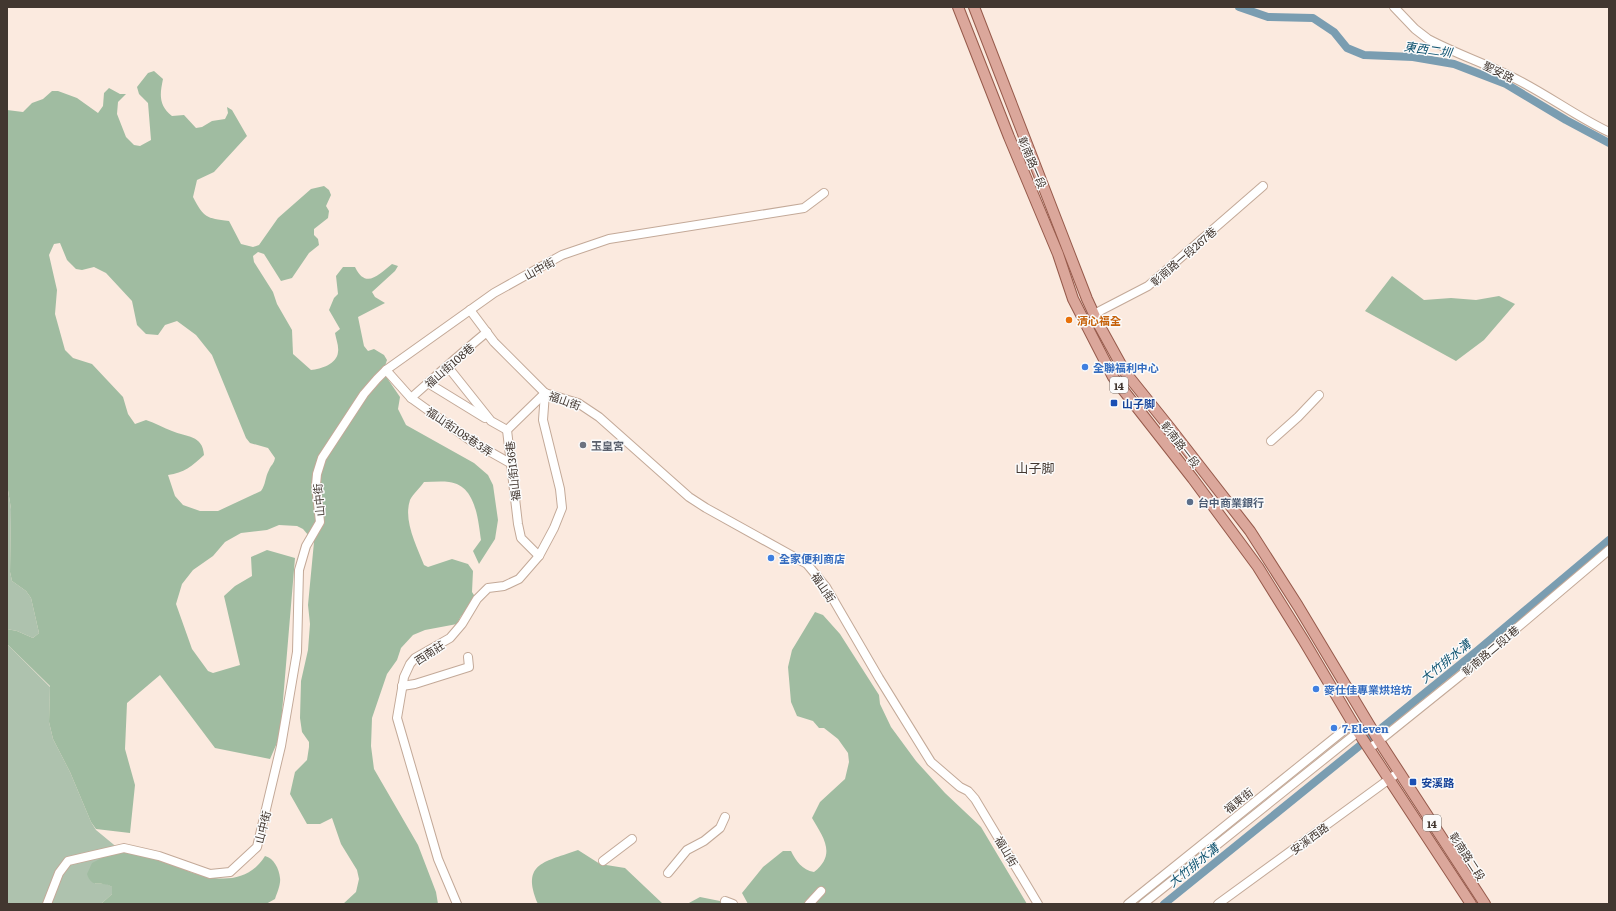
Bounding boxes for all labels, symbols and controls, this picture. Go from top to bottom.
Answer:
water label: 東西二圳 [1403,37,1455,62]
street label: 聖安路 [1481,57,1517,85]
street label: 彰南路一段 [1015,134,1051,190]
street label: 彰南路一段267巷 [1146,223,1220,289]
street label: 山中街 [521,253,557,283]
place label: 清心福全 [1077,312,1121,328]
marker: 清心福全 [1064,315,1074,325]
street label: 福山街108巷 [421,339,477,391]
place label: 全聯福利中心 [1093,359,1159,375]
marker: 全聯福利中心 [1080,362,1090,372]
road number: 14 [1110,377,1128,393]
street label: 福山街 [547,387,583,413]
place label: 山子脚 [1122,395,1155,411]
marker: 山子脚 [1109,398,1119,408]
street label: 福山街108巷3弄 [423,403,497,459]
street label: 彰南路一段 [1158,417,1204,471]
place label: 玉皇宮 [591,437,624,453]
street label: 福山街136巷 [501,440,523,502]
marker: 玉皇宮 [578,440,588,450]
district label: 山子脚 [1015,458,1055,477]
street label: 山中街 [309,483,327,517]
place label: 台中商業銀行 [1198,494,1264,510]
marker: 台中商業銀行 [1185,497,1195,507]
place label: 全家便利商店 [779,550,845,566]
marker: 全家便利商店 [766,553,776,563]
street label: 福山街 [808,569,840,605]
street label: 彰南路二段1巷 [1458,621,1522,679]
water label: 大竹排水溝 [1416,634,1476,687]
street label: 西南莊 [411,636,447,668]
place label: 麥仕佳專業烘培坊 [1324,681,1412,697]
marker: 麥仕佳專業烘培坊 [1311,684,1321,694]
place label: 7-Eleven [1342,720,1389,736]
marker: 7-Eleven [1329,723,1339,733]
place label: 安溪路 [1421,774,1455,790]
marker: 安溪路 [1408,777,1418,787]
street label: 福東街 [1220,783,1256,817]
street label: 山中街 [250,809,274,845]
road number: 14 [1423,815,1441,831]
street label: 安溪西路 [1286,819,1332,857]
street label: 彰南路二段 [1446,829,1490,883]
street label: 福山街 [992,833,1022,869]
water label: 大竹排水溝 [1164,838,1224,891]

